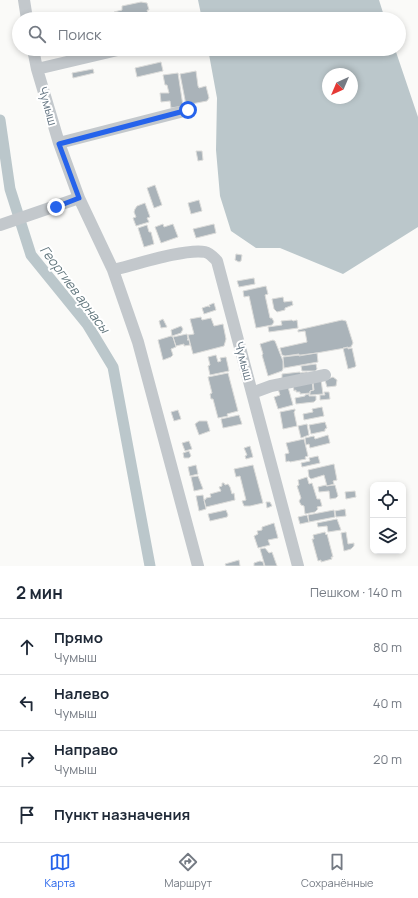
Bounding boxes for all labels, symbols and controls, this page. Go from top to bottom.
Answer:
search box [12,12,406,56]
icon: search [26,23,48,45]
text: Поиск [58,24,102,45]
north arrow [322,68,358,104]
street label: Чумыш [34,85,62,127]
route start [179,101,197,119]
route end [47,198,65,216]
water label: Георгиев арнасы [36,242,115,337]
street label: Чумыш [231,340,257,382]
map controls [370,482,406,554]
button: locate [370,482,406,518]
button: layers [370,518,406,554]
text: 2 мин [16,581,63,604]
text: Пешком · 140 m [310,583,402,601]
text: Прямо [54,627,103,648]
icon: ahead [16,636,38,658]
text: 80 m [373,638,402,656]
text: Чумыш [54,648,97,666]
text: Налево [54,683,109,704]
icon: left [16,692,38,714]
text: 40 m [373,694,402,712]
text: Чумыш [54,704,97,722]
text: Направо [54,739,118,760]
icon: right [16,748,38,770]
text: 20 m [373,750,402,768]
text: Чумыш [54,760,97,778]
icon: arrive [16,804,38,826]
text: Пункт назначения [54,804,190,825]
tab: Карта [45,851,75,890]
tab: Маршрут [164,851,212,890]
tab: Сохранённые [301,851,373,890]

